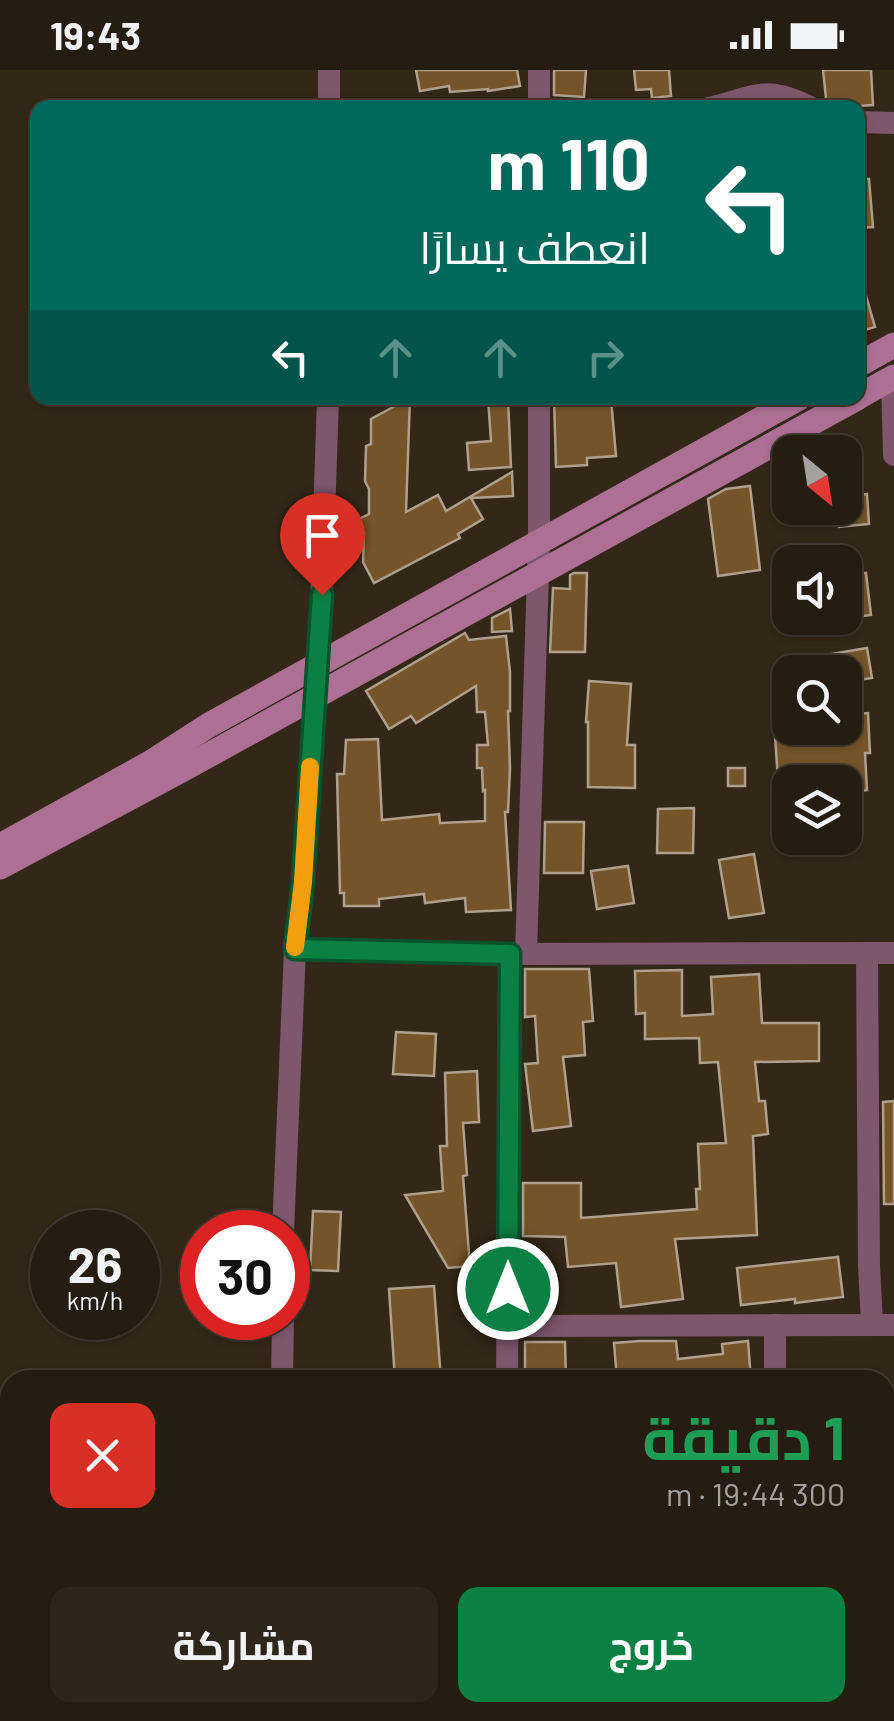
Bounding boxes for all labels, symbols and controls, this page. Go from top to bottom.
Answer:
text: 19:43 [50,12,141,58]
text: 110 m [488,120,650,204]
icon: left [685,140,815,270]
text: انعطف يسارًا [419,219,650,273]
icon: left [263,330,318,385]
icon: ahead [368,330,423,385]
icon: ahead [473,330,528,385]
icon: right [578,330,633,385]
north arrow [772,435,862,525]
map controls [772,435,862,855]
pin [280,493,365,596]
icon: arrive [295,508,350,563]
button: sound [772,545,862,635]
button: search [772,655,862,745]
button: layers [772,765,862,855]
speed limit sign: 30 [180,1210,310,1340]
text: 26 [68,1233,122,1293]
position arrow [456,1237,560,1341]
text: km/h [67,1285,123,1315]
text: 1 دقيقة [642,1400,845,1472]
button: close [50,1403,155,1508]
text: 300 m · 19:44 [666,1474,845,1512]
button: مشاركة [50,1587,438,1702]
button: خروج [458,1587,845,1702]

